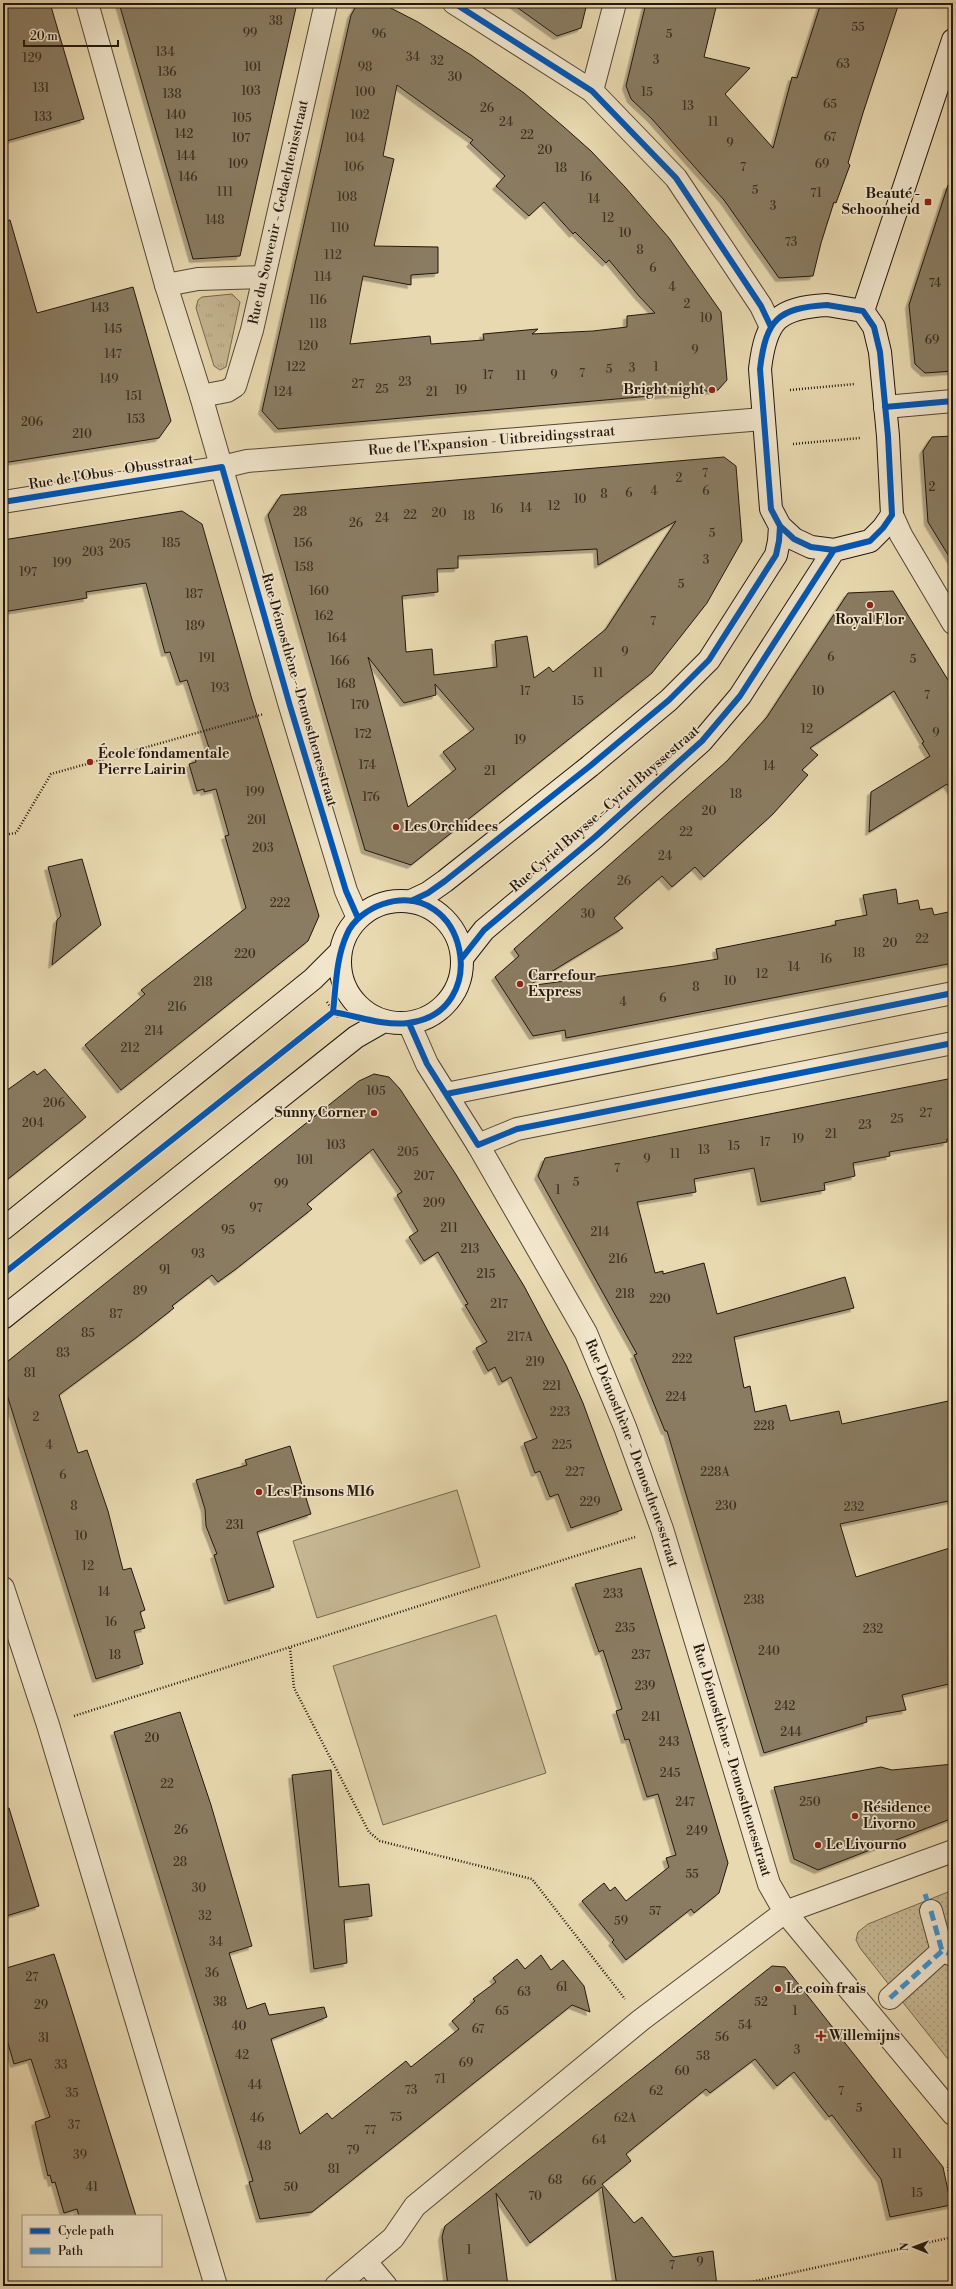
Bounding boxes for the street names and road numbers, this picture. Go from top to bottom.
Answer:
street label: Rue du Souvenir - Gedachtenisstraat [244,98,313,326]
street label: Rue de l'Expansion - Uitbreidingsstraat [368,422,616,460]
street label: Rue de l'Obus - Obusstraat [27,450,195,494]
street label: Rue Démosthène - Demosthenesstraat [257,571,341,809]
street label: Rue Cyriel Buysse - Cyriel Buyssestraat [506,722,704,896]
street label: Rue Démosthène - Demosthenesstraat [581,1337,682,1569]
street label: Rue Démosthène - Demosthenesstraat [688,1642,775,1879]

